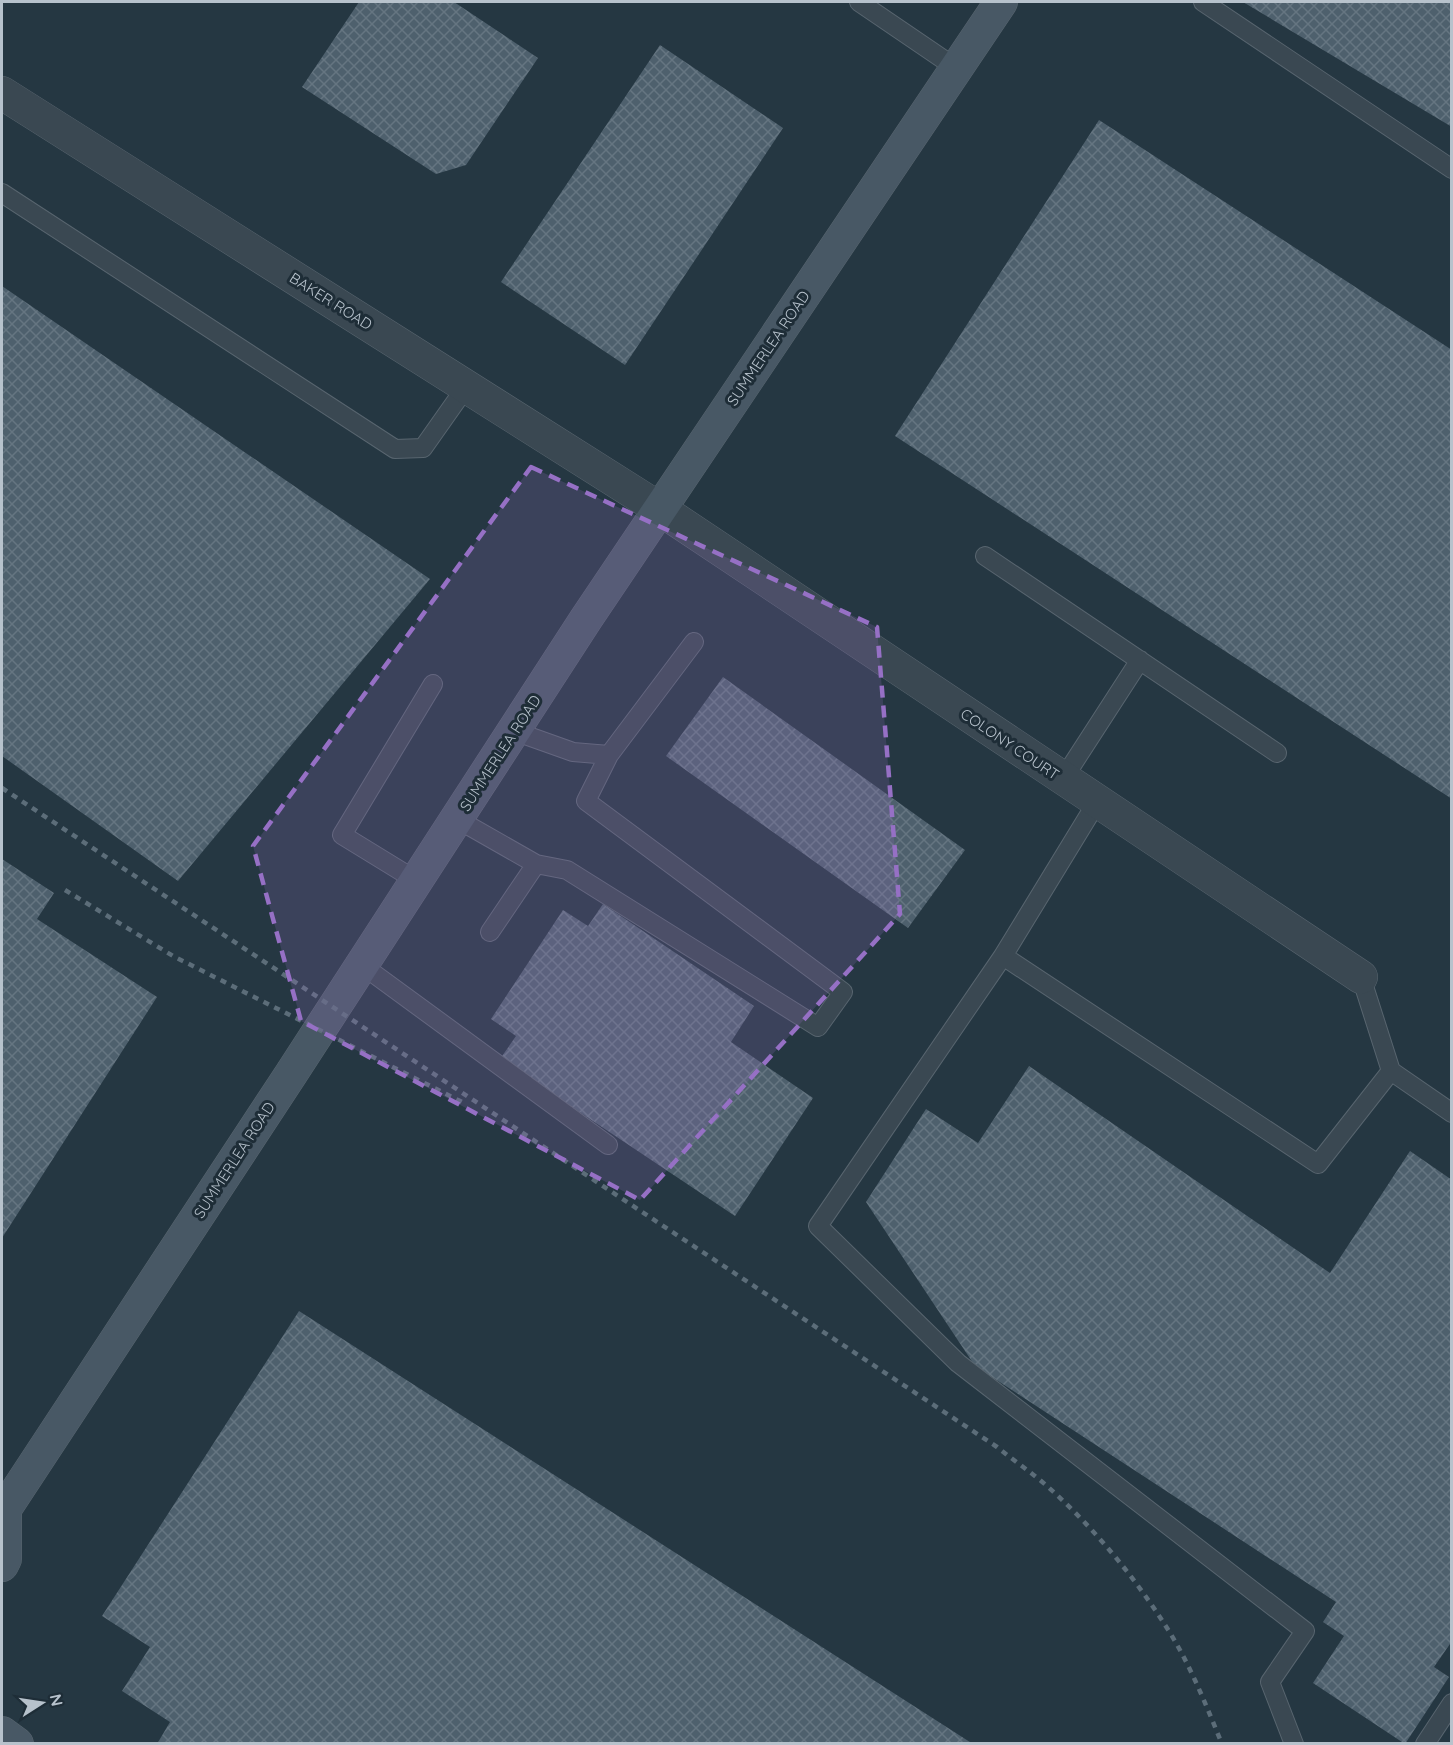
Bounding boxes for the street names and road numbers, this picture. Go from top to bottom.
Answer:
street label: BAKER ROAD [286,268,376,334]
street label: SUMMERLEA ROAD [722,287,814,409]
street label: SUMMERLEA ROAD [455,691,545,815]
street label: COLONY COURT [957,704,1063,784]
street label: SUMMERLEA ROAD [189,1098,279,1222]

